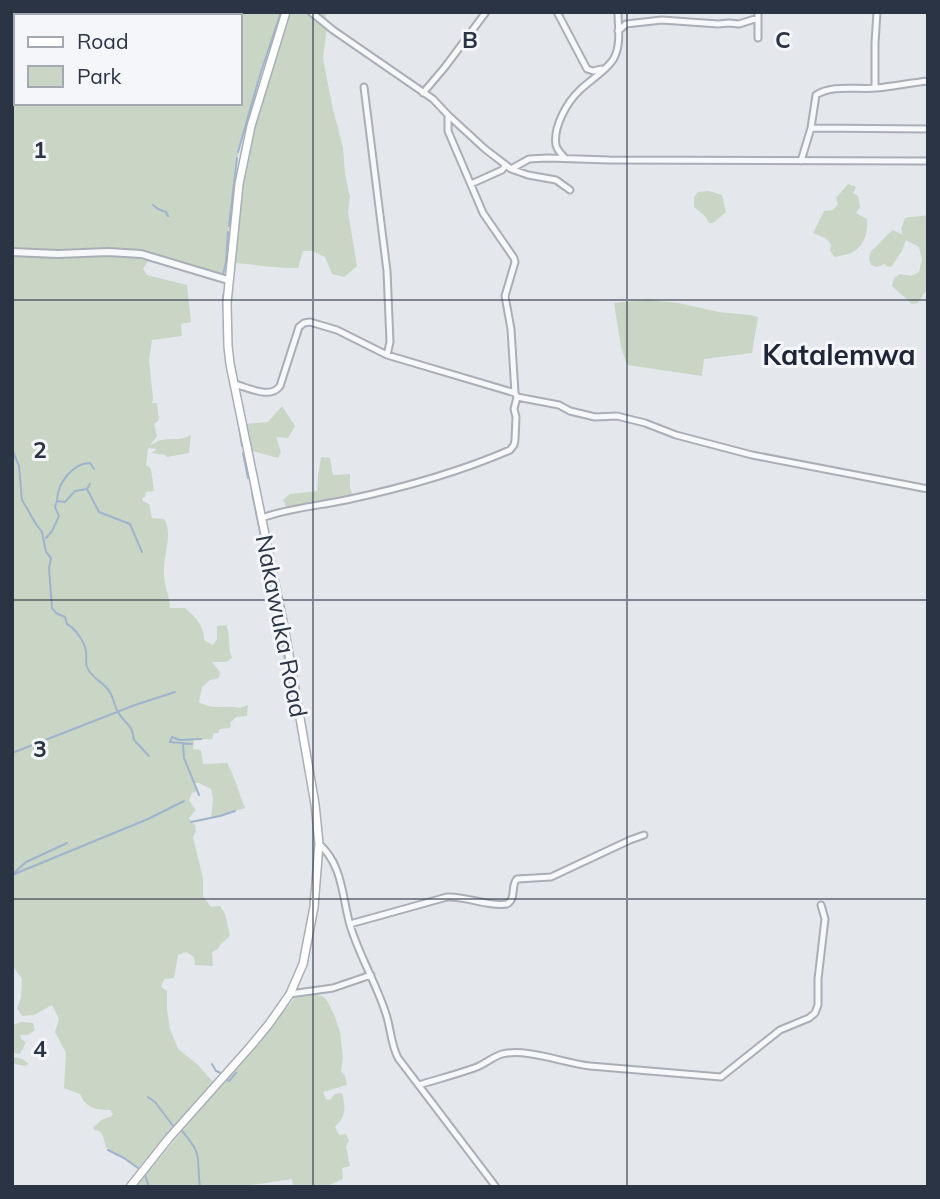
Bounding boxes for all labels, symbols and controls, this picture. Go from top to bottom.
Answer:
legend [14,14,242,105]
text: B [462,25,478,54]
text: C [775,25,791,54]
text: Road [77,28,128,54]
text: Park [77,63,121,89]
text: 1 [33,135,47,164]
district label: Katalemwa [762,337,916,372]
text: 2 [33,435,47,464]
street label: Nakawuka Road [250,532,314,720]
text: 3 [33,734,47,763]
text: 4 [33,1034,47,1063]

